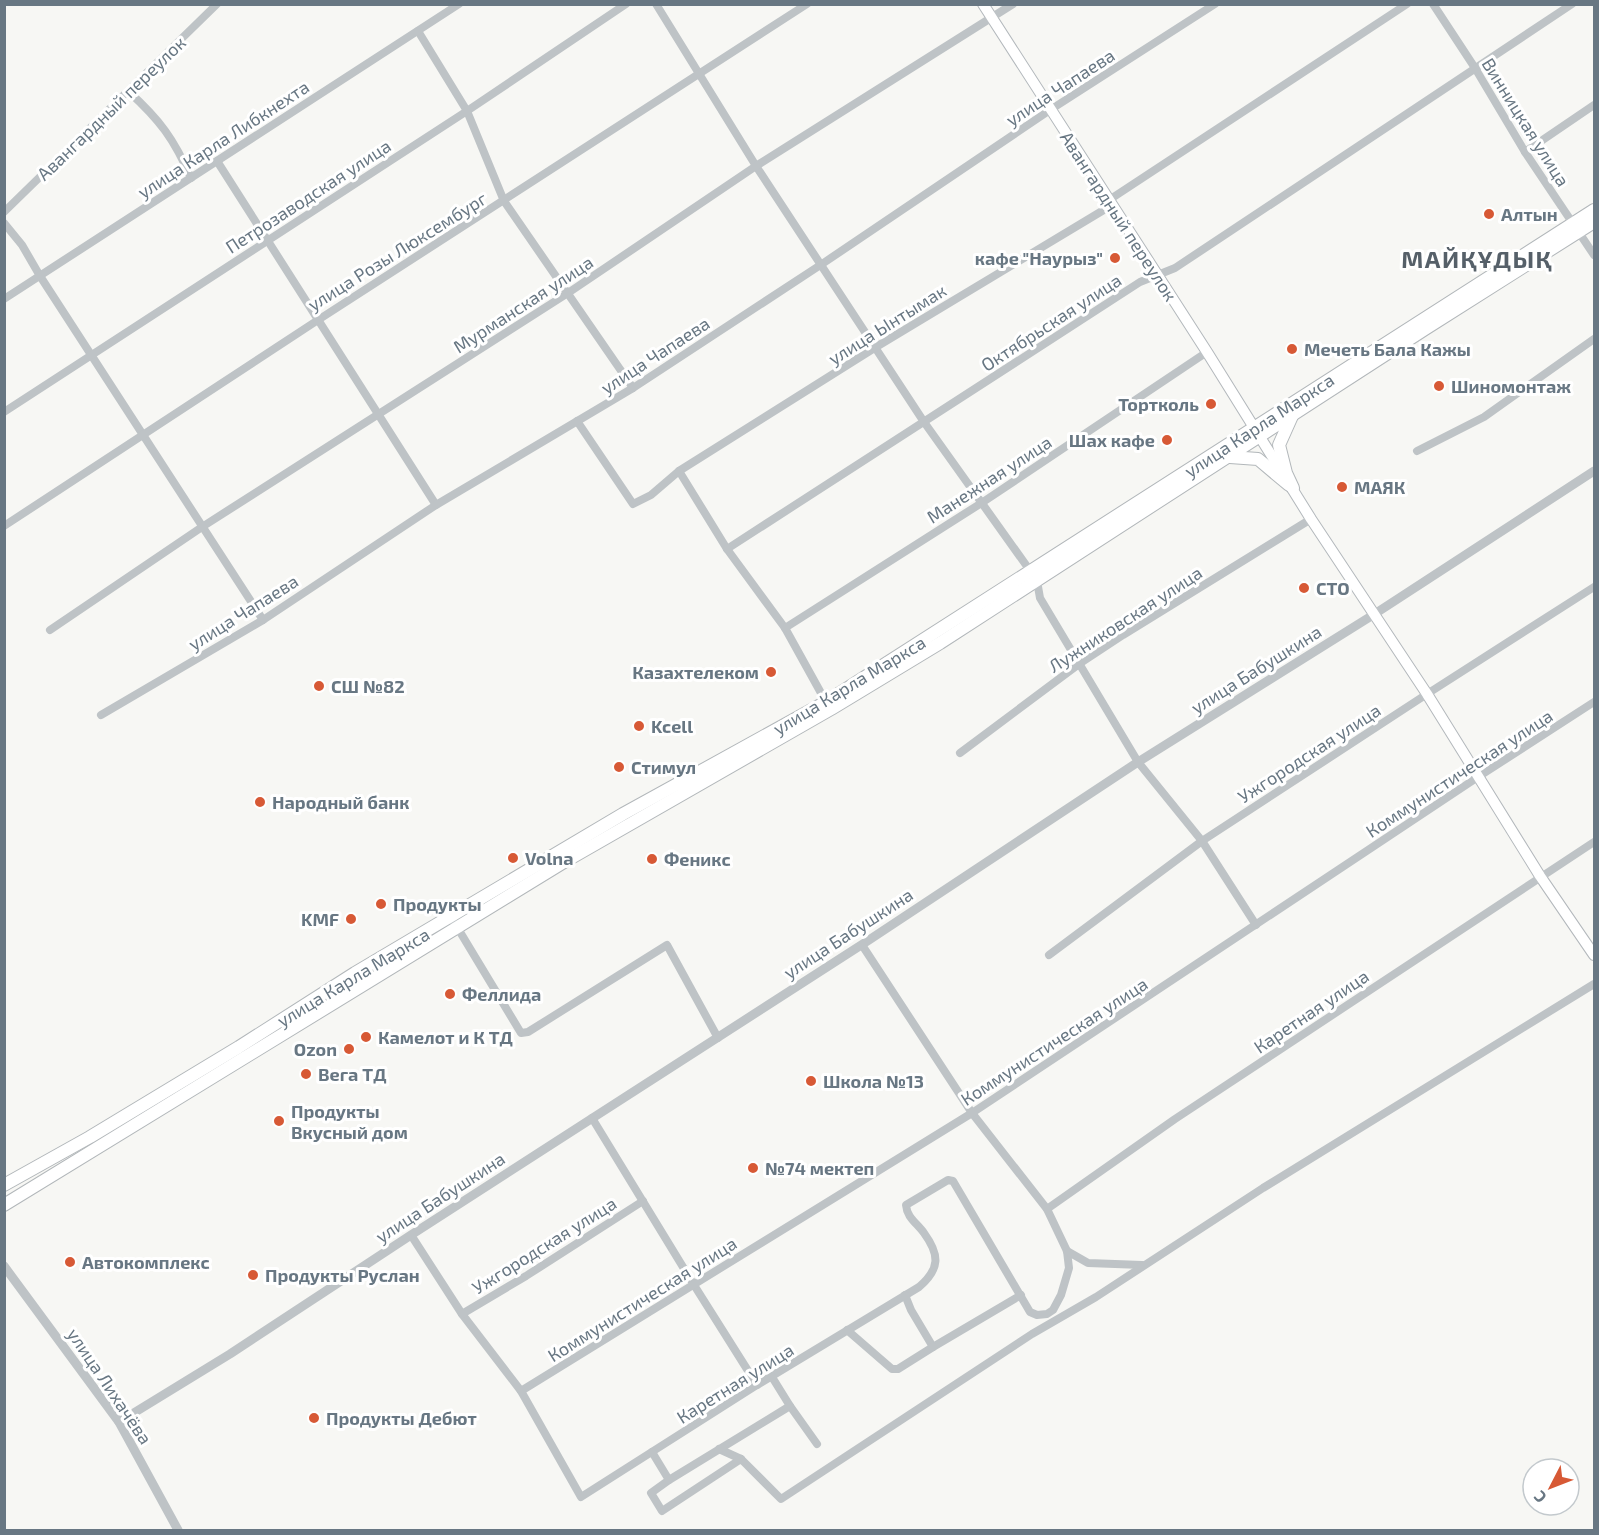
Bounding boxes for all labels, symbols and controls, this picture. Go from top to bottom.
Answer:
street label: Авангардный переулок [32,31,190,185]
street label: улица Чапаева [1001,44,1119,130]
street label: Винницкая улица [1478,54,1574,190]
street label: улица Карла Либкнехта [133,75,313,203]
street label: Авангардный переулок [1056,127,1182,305]
street label: Петрозаводская улица [221,134,395,258]
street label: улица Розы Люксембург [303,187,491,315]
place label: Алтын [1501,203,1558,225]
marker: Алтын [1482,207,1496,221]
district label: МАЙҚҰДЫҚ [1401,244,1553,273]
place label: кафе "Наурыз" [975,247,1103,269]
street label: Мурманская улица [449,251,597,357]
marker: кафе "Наурыз" [1108,251,1122,265]
street label: Октябрьская улица [977,268,1125,376]
street label: улица Ынтымак [824,279,950,369]
street label: улица Чапаева [596,312,714,398]
place label: Мечеть Бала Кажы [1304,338,1471,360]
marker: Мечеть Бала Кажы [1285,342,1299,356]
street label: улица Карла Маркса [1180,368,1338,482]
place label: Шиномонтаж [1451,375,1571,397]
marker: Шиномонтаж [1432,379,1446,393]
place label: Тортколь [1118,393,1199,415]
marker: Тортколь [1204,397,1218,411]
place label: Шах кафе [1069,429,1155,451]
street label: Манежная улица [922,430,1056,528]
marker: Шах кафе [1160,433,1174,447]
place label: МАЯК [1354,476,1406,498]
marker: МАЯК [1335,480,1349,494]
street label: Лужниковская улица [1044,561,1206,677]
street label: улица Чапаева [184,569,302,655]
place label: СТО [1316,577,1350,599]
marker: СТО [1297,581,1311,595]
street label: улица Бабушкина [1187,620,1325,718]
street label: улица Карла Маркса [769,631,929,739]
place label: Казахтелеком [632,661,759,683]
marker: Казахтелеком [764,665,778,679]
place label: СШ №82 [331,675,405,697]
marker: СШ №82 [312,679,326,693]
street label: Ужгородская улица [1233,699,1385,807]
street label: Коммунистическая улица [1361,704,1557,842]
place label: Kcell [651,715,693,737]
marker: Kcell [632,719,646,733]
place label: Стимул [631,756,696,778]
marker: Стимул [612,760,626,774]
place label: Народный банк [272,791,409,813]
marker: Народный банк [253,795,267,809]
place label: Volna [525,847,573,869]
place label: Феникс [664,848,731,870]
marker: Volna [506,851,520,865]
marker: Феникс [645,852,659,866]
street label: улица Бабушкина [779,883,917,983]
place label: Продукты [393,893,482,915]
marker: Продукты [374,897,388,911]
place label: KMF [301,908,339,930]
marker: KMF [344,912,358,926]
street label: улица Карла Маркса [273,923,433,1031]
street label: Каретная улица [1249,964,1373,1058]
street label: Коммунистическая улица [956,972,1152,1110]
place label: Феллида [462,983,541,1005]
marker: Феллида [443,987,457,1001]
place label: Камелот и К ТД [378,1026,513,1048]
marker: Камелот и К ТД [359,1030,373,1044]
place label: Ozon [294,1038,337,1060]
marker: Ozon [342,1042,356,1056]
place label: Вега ТД [318,1063,386,1085]
marker: Вега ТД [299,1067,313,1081]
place label: Школа №13 [823,1070,924,1092]
marker: Школа №13 [804,1074,818,1088]
place label: Продукты Вкусный дом [291,1100,408,1143]
marker: Продукты Вкусный дом [272,1114,286,1128]
street label: улица Бабушкина [371,1147,509,1247]
place label: №74 мектеп [765,1157,874,1179]
marker: №74 мектеп [746,1161,760,1175]
street label: Ужгородская улица [468,1192,620,1298]
street label: Коммунистическая улица [544,1232,740,1366]
place label: Автокомплекс [82,1251,210,1273]
marker: Автокомплекс [63,1255,77,1269]
place label: Продукты Руслан [265,1264,420,1286]
marker: Продукты Руслан [246,1268,260,1282]
street label: улица Лихачёва [63,1324,157,1448]
street label: Каретная улица [672,1338,798,1428]
place label: Продукты Дебют [326,1407,477,1429]
marker: Продукты Дебют [307,1411,321,1425]
north arrow [1521,1457,1581,1517]
text: С [1529,1488,1550,1507]

